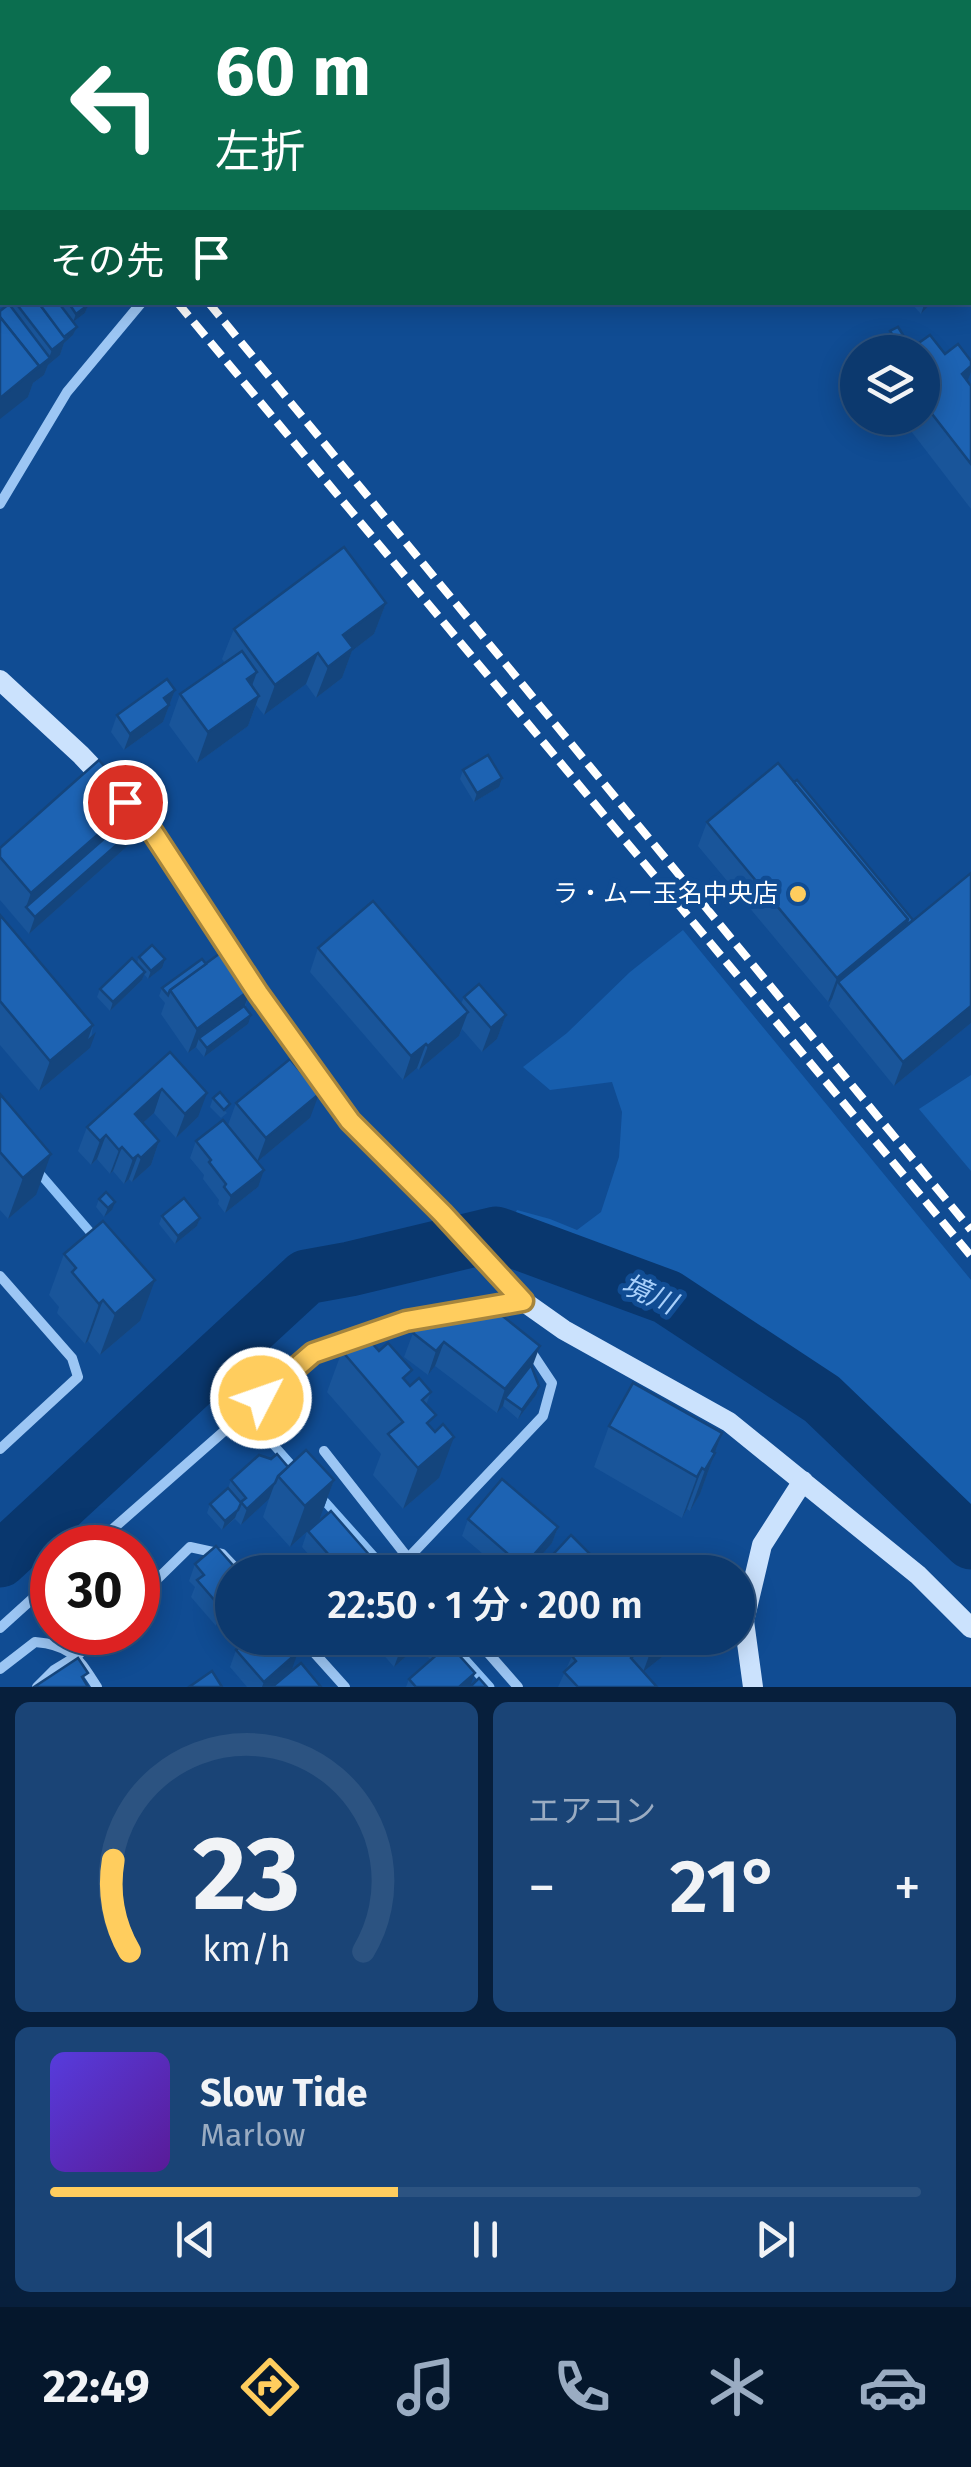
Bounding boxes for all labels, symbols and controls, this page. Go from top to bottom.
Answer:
text: 60 m [215,30,371,114]
icon: left [50,40,180,170]
text: 左折 [215,125,305,179]
icon: arrive [184,230,239,285]
text: その先 [50,238,164,284]
map controls [840,335,940,435]
button: layers [840,335,940,435]
pin [83,760,168,845]
icon: arrive [98,775,153,830]
place label: ラ・ムー玉名中央店 [553,879,778,909]
marker: ラ・ムー玉名中央店 [787,883,809,905]
water label: 境川 [617,1268,684,1322]
position arrow [209,1346,313,1450]
speed limit sign: 30 [30,1525,160,1655]
text: 22:50 · 1 分 · 200 m [327,1582,643,1628]
text: エアコン [528,1792,656,1830]
text: 23 [193,1812,300,1937]
text: 21° [670,1842,780,1932]
text: − [528,1855,556,1921]
text: + [894,1855,921,1921]
text: km/h [202,1928,291,1970]
text: Slow Tide [200,2070,368,2116]
text: Marlow [200,2116,306,2154]
icon: previous [168,2212,223,2267]
icon: pause [458,2212,513,2267]
icon: next [748,2212,803,2267]
icon: directions [235,2352,305,2422]
icon: music [391,2352,461,2422]
icon: phone [547,2352,617,2422]
icon: climate [702,2352,772,2422]
icon: car [858,2352,928,2422]
text: 22:49 [43,2360,150,2414]

